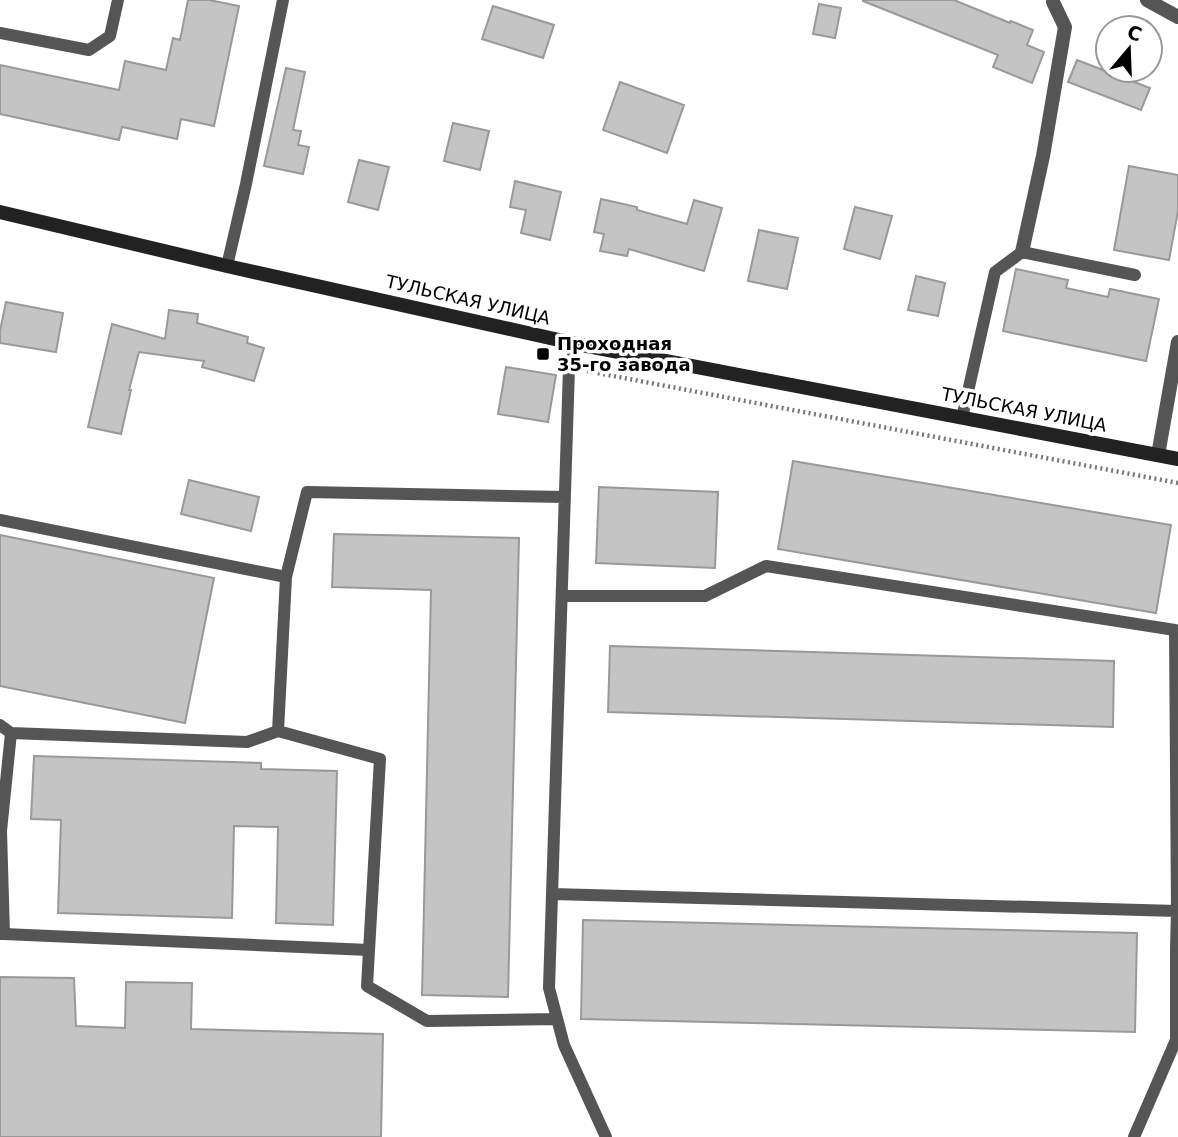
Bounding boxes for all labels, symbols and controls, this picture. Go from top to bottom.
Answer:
north arrow [1094,14,1164,84]
text: С [1124,20,1145,46]
street label: ТУЛЬСКАЯ УЛИЦА [383,270,553,329]
place label: Проходная 35-го завода [557,333,691,375]
marker: Проходная 35-го завода [535,346,551,362]
street label: ТУЛЬСКАЯ УЛИЦА [939,383,1109,436]

